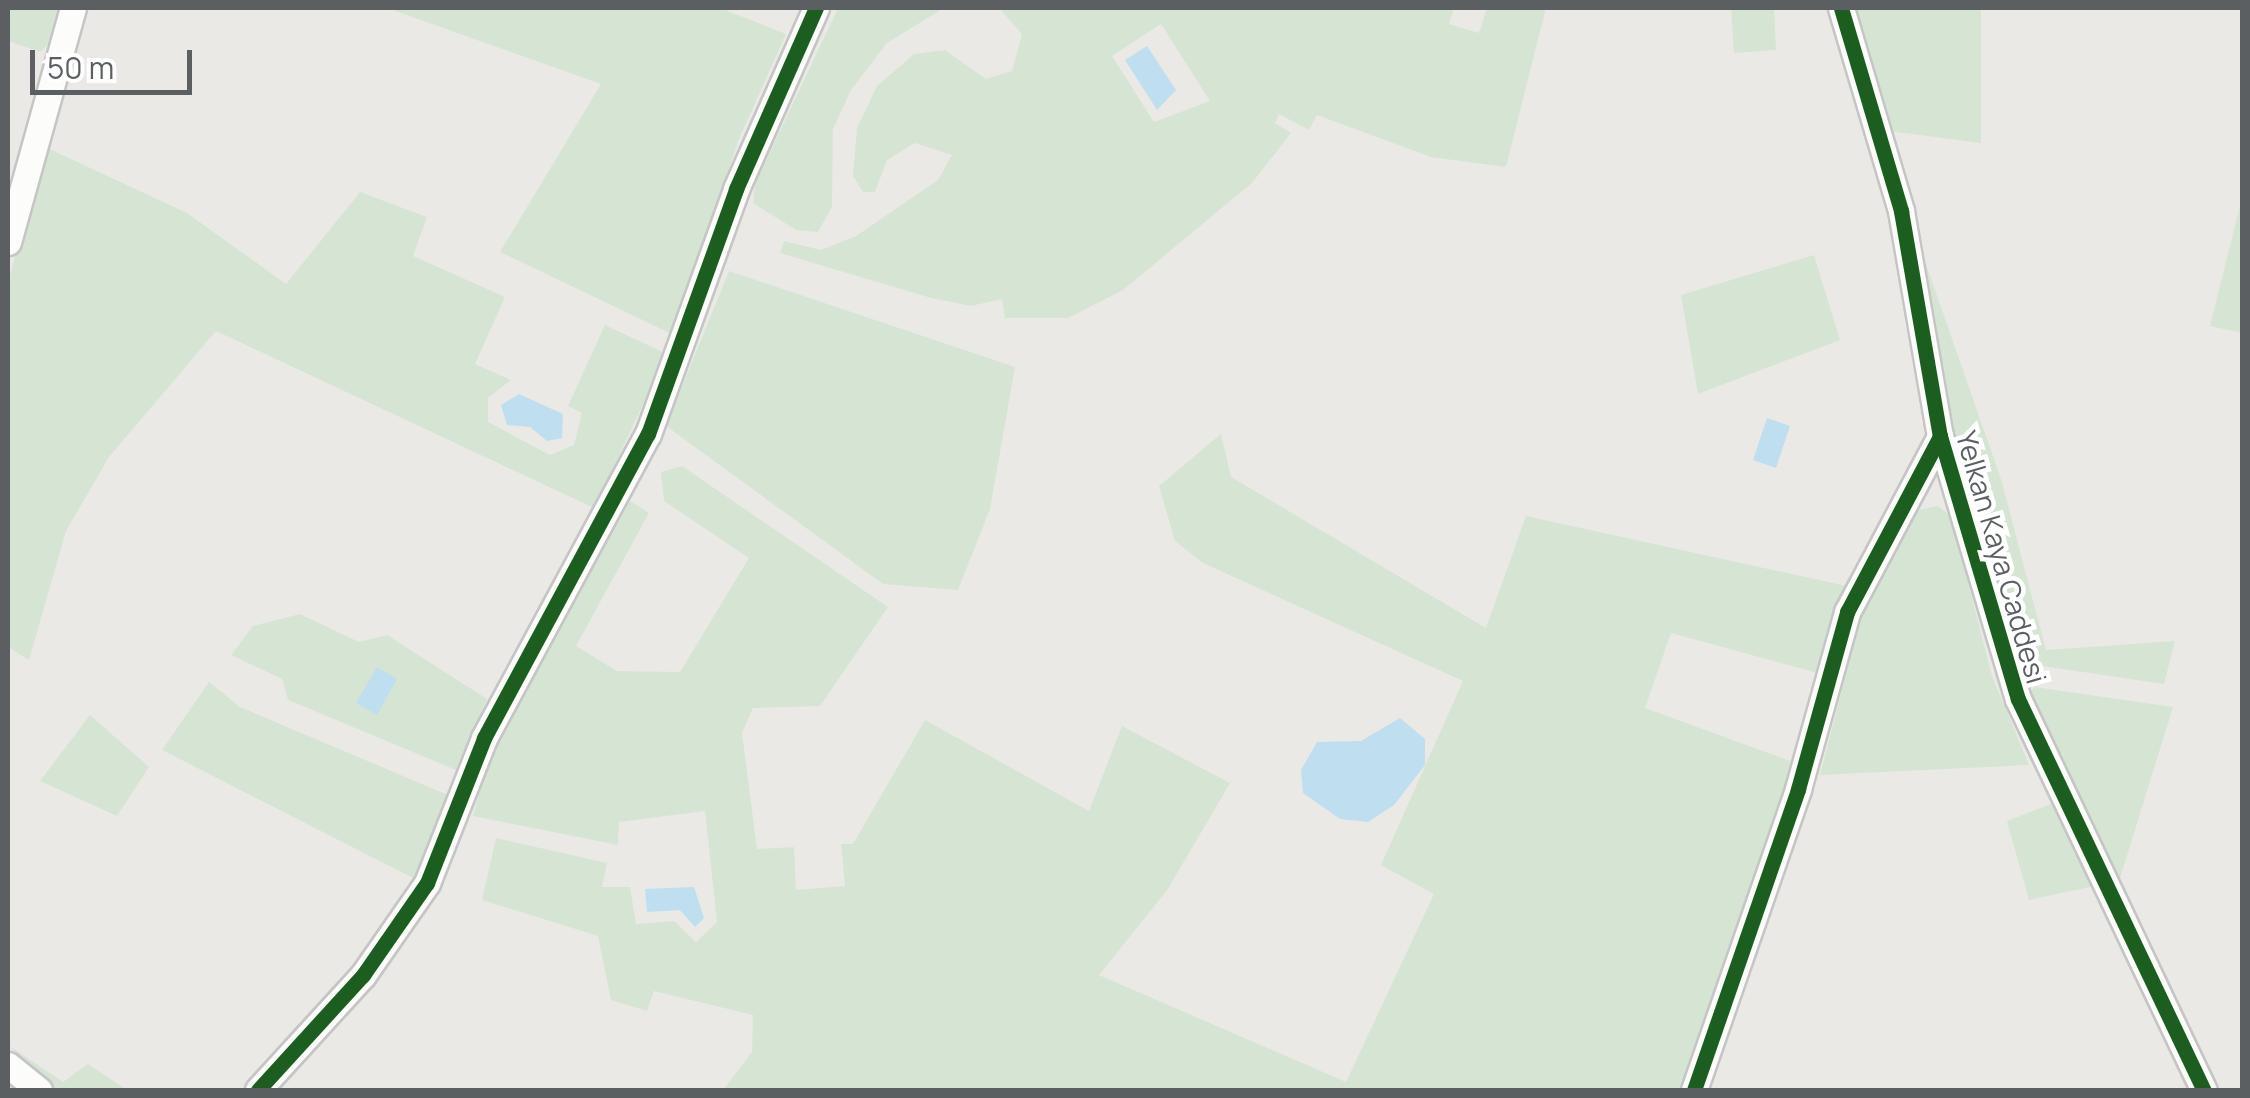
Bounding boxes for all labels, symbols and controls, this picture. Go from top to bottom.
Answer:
scale bar [35,30,198,92]
text: 50 m [47,47,114,88]
street label: Yelkan Kaya Caddesi [1950,427,2054,687]

